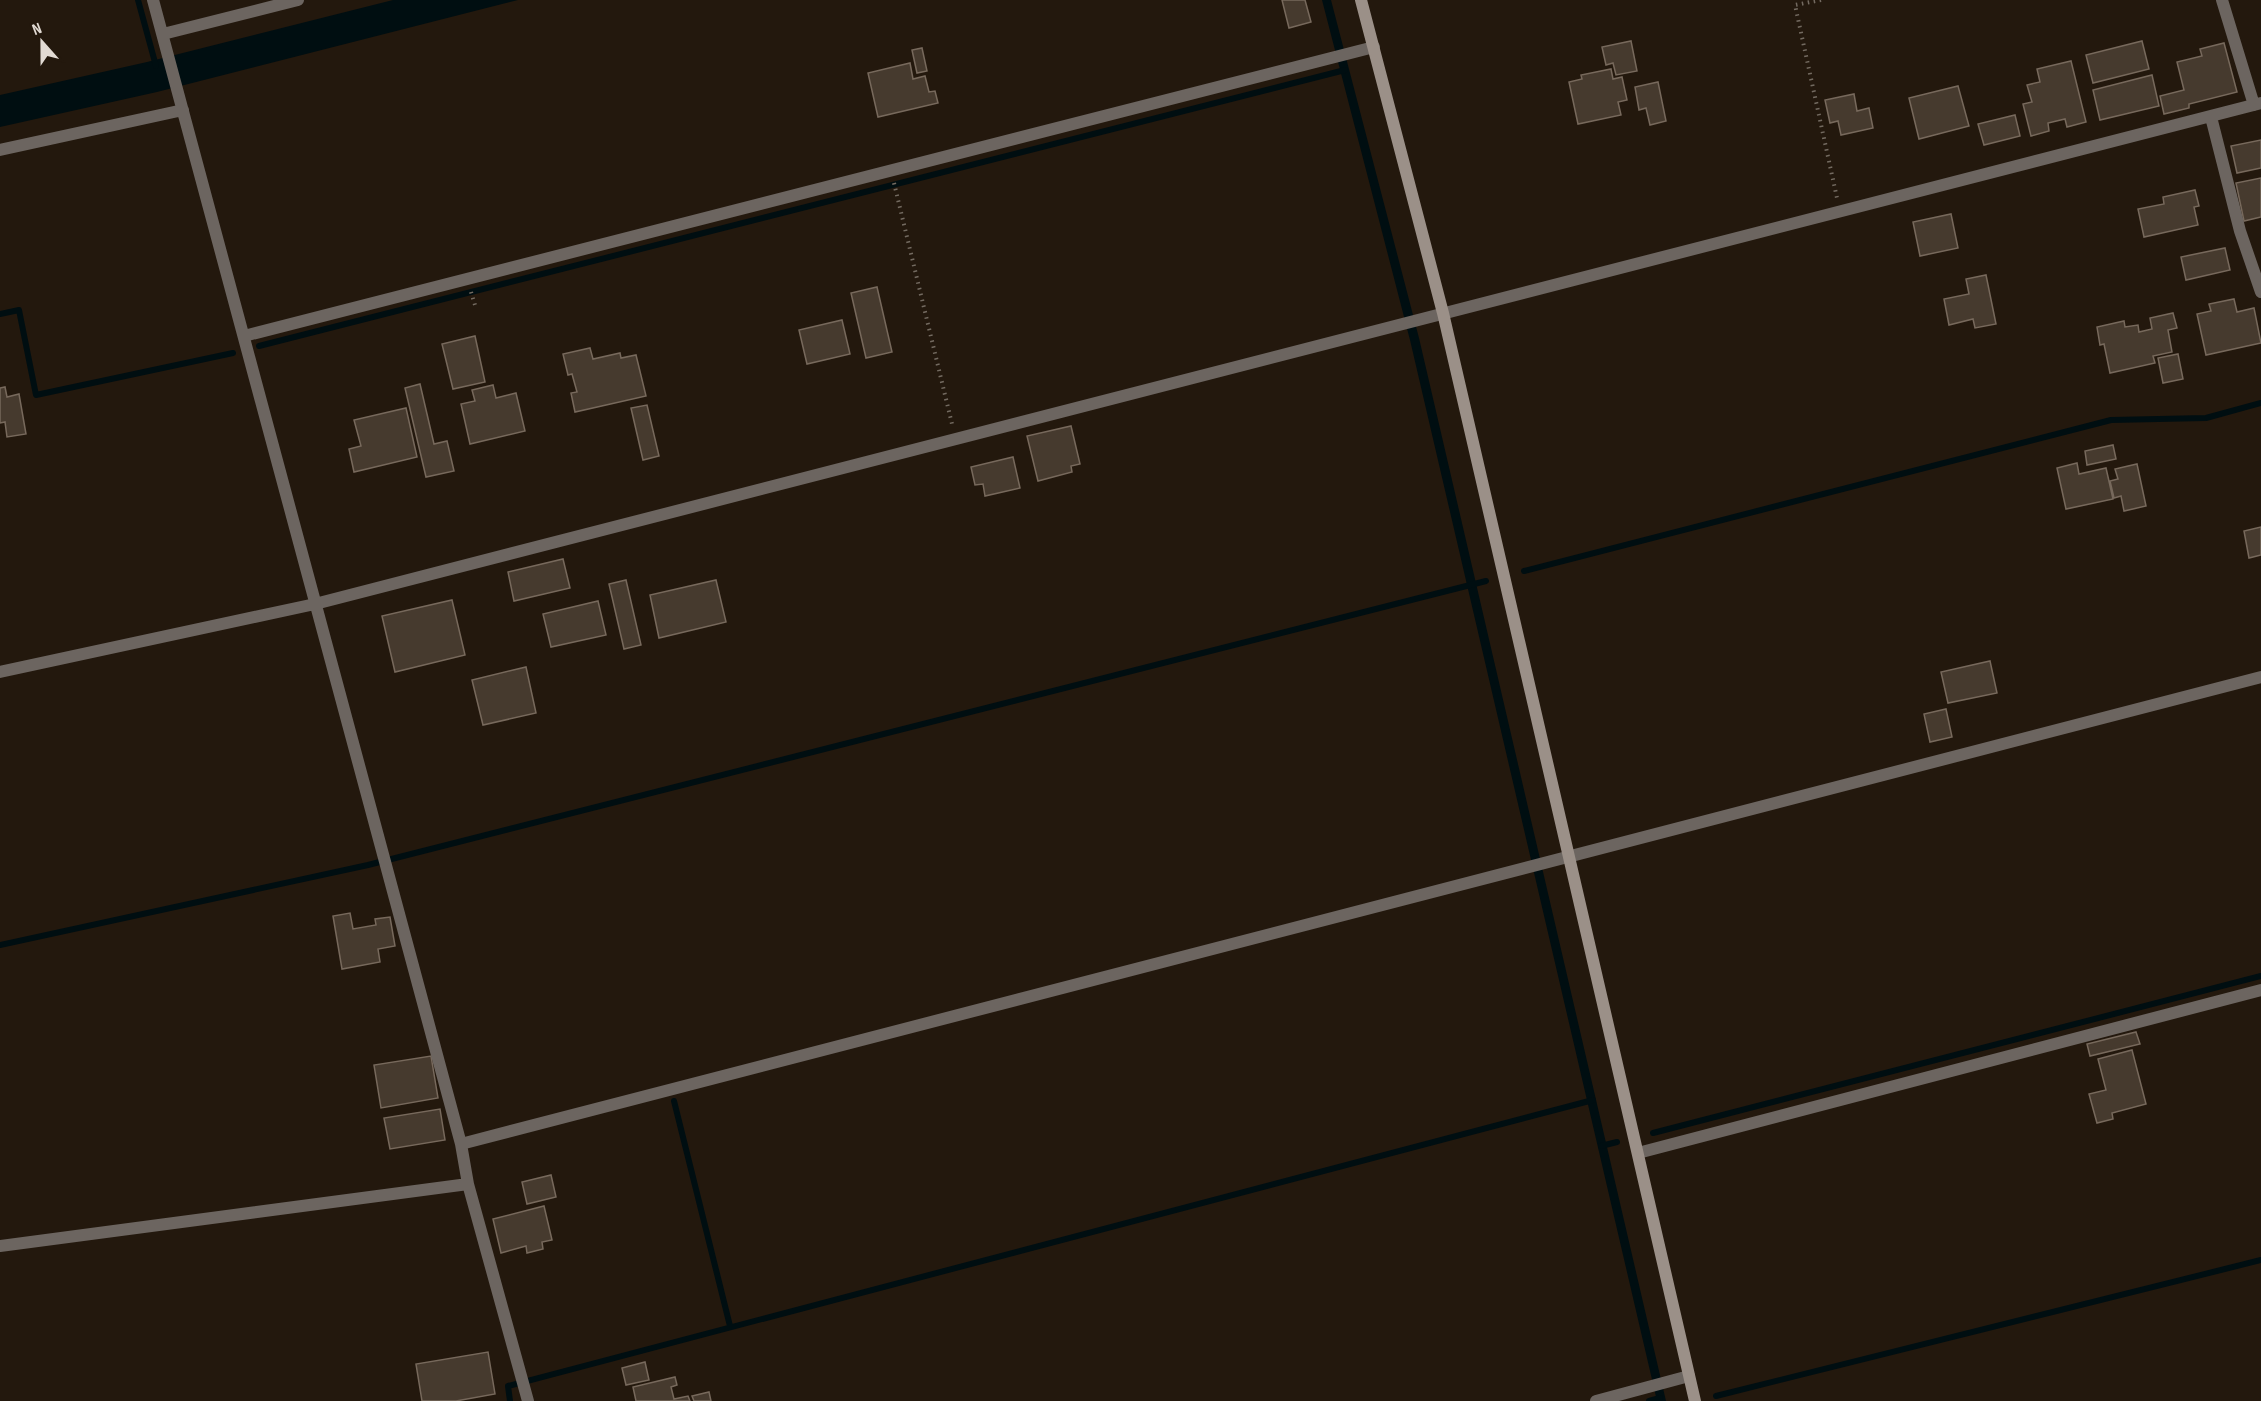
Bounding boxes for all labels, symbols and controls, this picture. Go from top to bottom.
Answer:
north arrow [12,12,72,72]
text: N [30,19,45,40]

